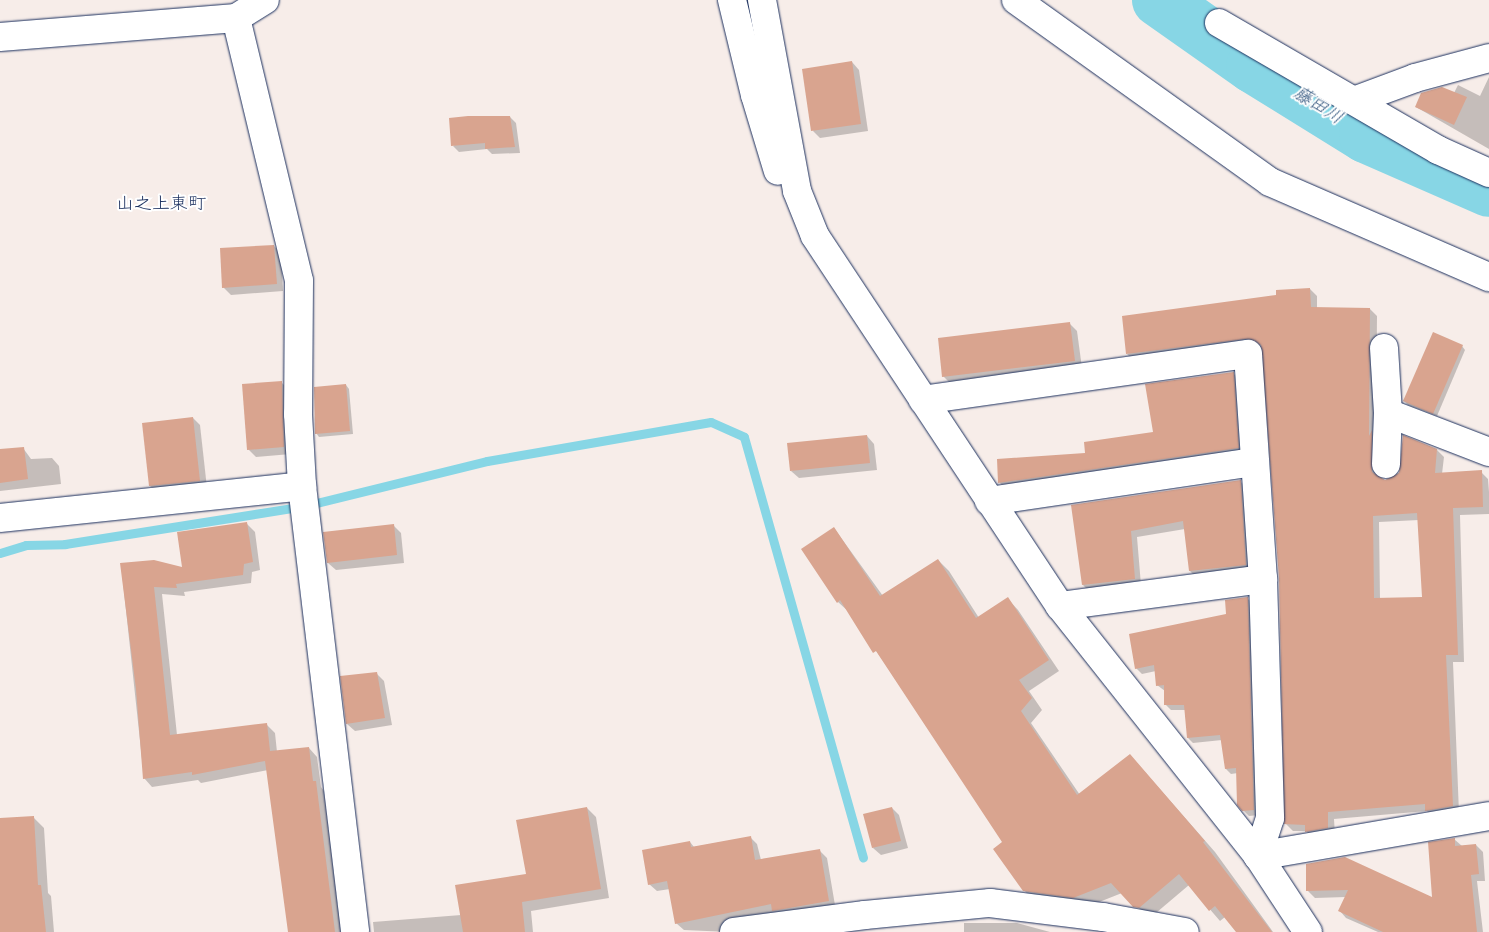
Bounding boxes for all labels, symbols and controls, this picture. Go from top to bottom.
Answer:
water label: 藤田川 [1289,83,1347,129]
district label: 山之上東町 [116,193,206,215]

